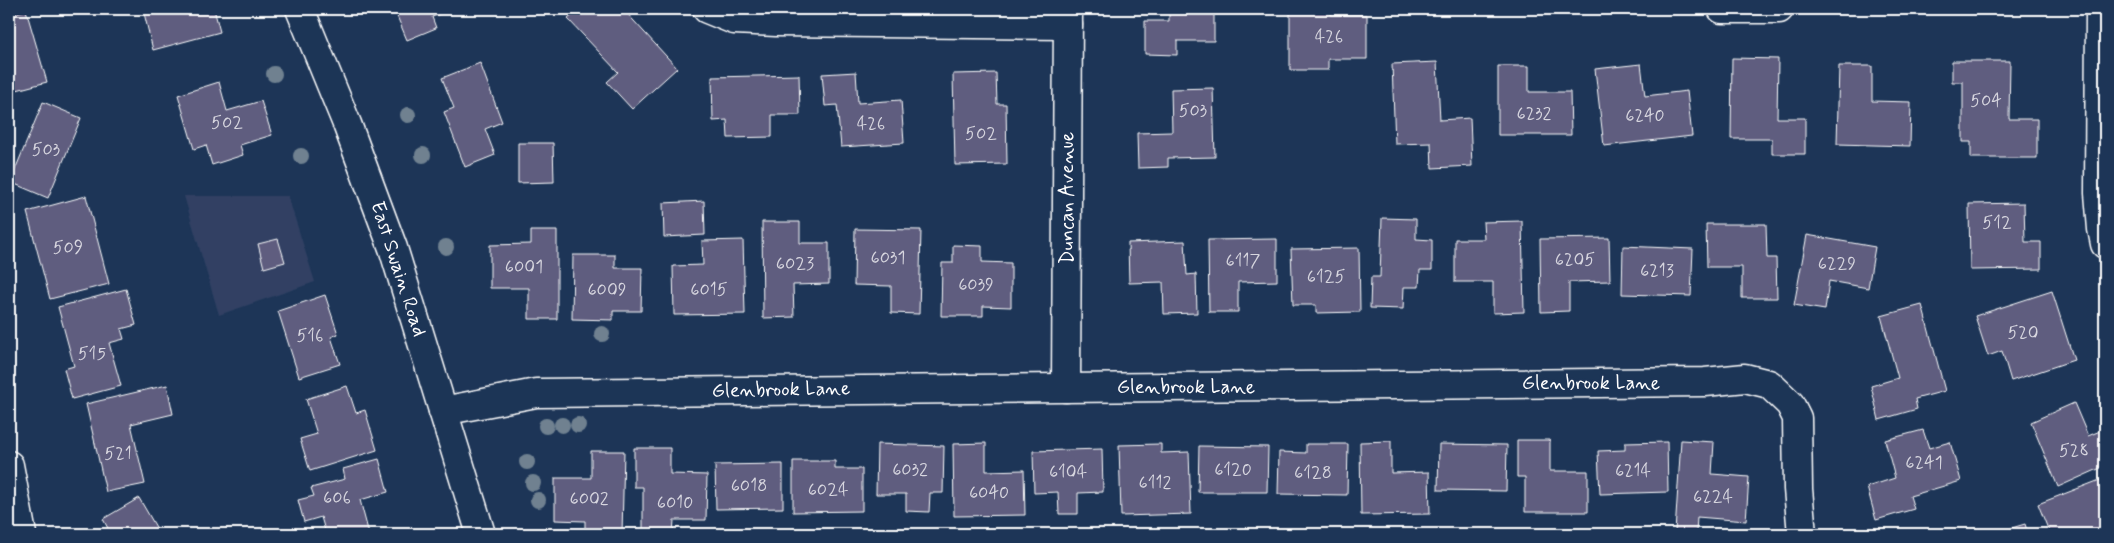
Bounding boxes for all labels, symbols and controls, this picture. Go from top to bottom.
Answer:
house number: 426 [1315,25,1343,49]
house number: 504 [1970,89,2002,113]
house number: 503 [1179,99,1207,123]
house number: 6232 [1517,102,1552,126]
house number: 6240 [1625,104,1665,128]
house number: 502 [211,111,243,135]
house number: 426 [857,112,885,136]
house number: 502 [965,122,997,146]
street label: Duncan Avenue [1054,132,1081,264]
house number: 503 [32,138,60,162]
street label: East Swain Road [363,198,433,340]
house number: 512 [1982,211,2012,235]
house number: 509 [53,236,83,260]
house number: 6031 [871,246,905,270]
house number: 6205 [1555,248,1595,272]
house number: 6117 [1226,249,1261,273]
house number: 6023 [776,252,814,276]
house number: 6229 [1818,252,1856,276]
house number: 6001 [505,255,543,279]
house number: 6213 [1640,259,1674,283]
house number: 6125 [1307,265,1345,289]
house number: 6039 [958,273,994,297]
house number: 6009 [587,278,627,302]
house number: 6015 [690,278,728,302]
house number: 520 [2007,321,2039,345]
house number: 516 [296,324,324,348]
house number: 515 [78,342,106,366]
street label: Glenbrook Lane [1522,370,1660,397]
street label: Glenbrook Lane [1117,374,1255,401]
street label: Glenbrook Lane [711,375,851,405]
house number: 528 [2059,439,2089,463]
house number: 521 [104,442,132,466]
house number: 6241 [1905,451,1943,475]
house number: 6032 [892,458,928,482]
house number: 6120 [1214,458,1252,482]
house number: 6214 [1615,459,1651,483]
house number: 6104 [1049,460,1087,484]
house number: 6128 [1294,461,1332,485]
house number: 6112 [1139,471,1172,495]
house number: 6018 [731,474,767,498]
house number: 6024 [808,478,848,502]
house number: 6040 [969,481,1009,505]
house number: 6224 [1693,485,1733,509]
house number: 606 [323,486,351,510]
house number: 6002 [569,487,609,511]
house number: 6010 [657,491,693,515]

